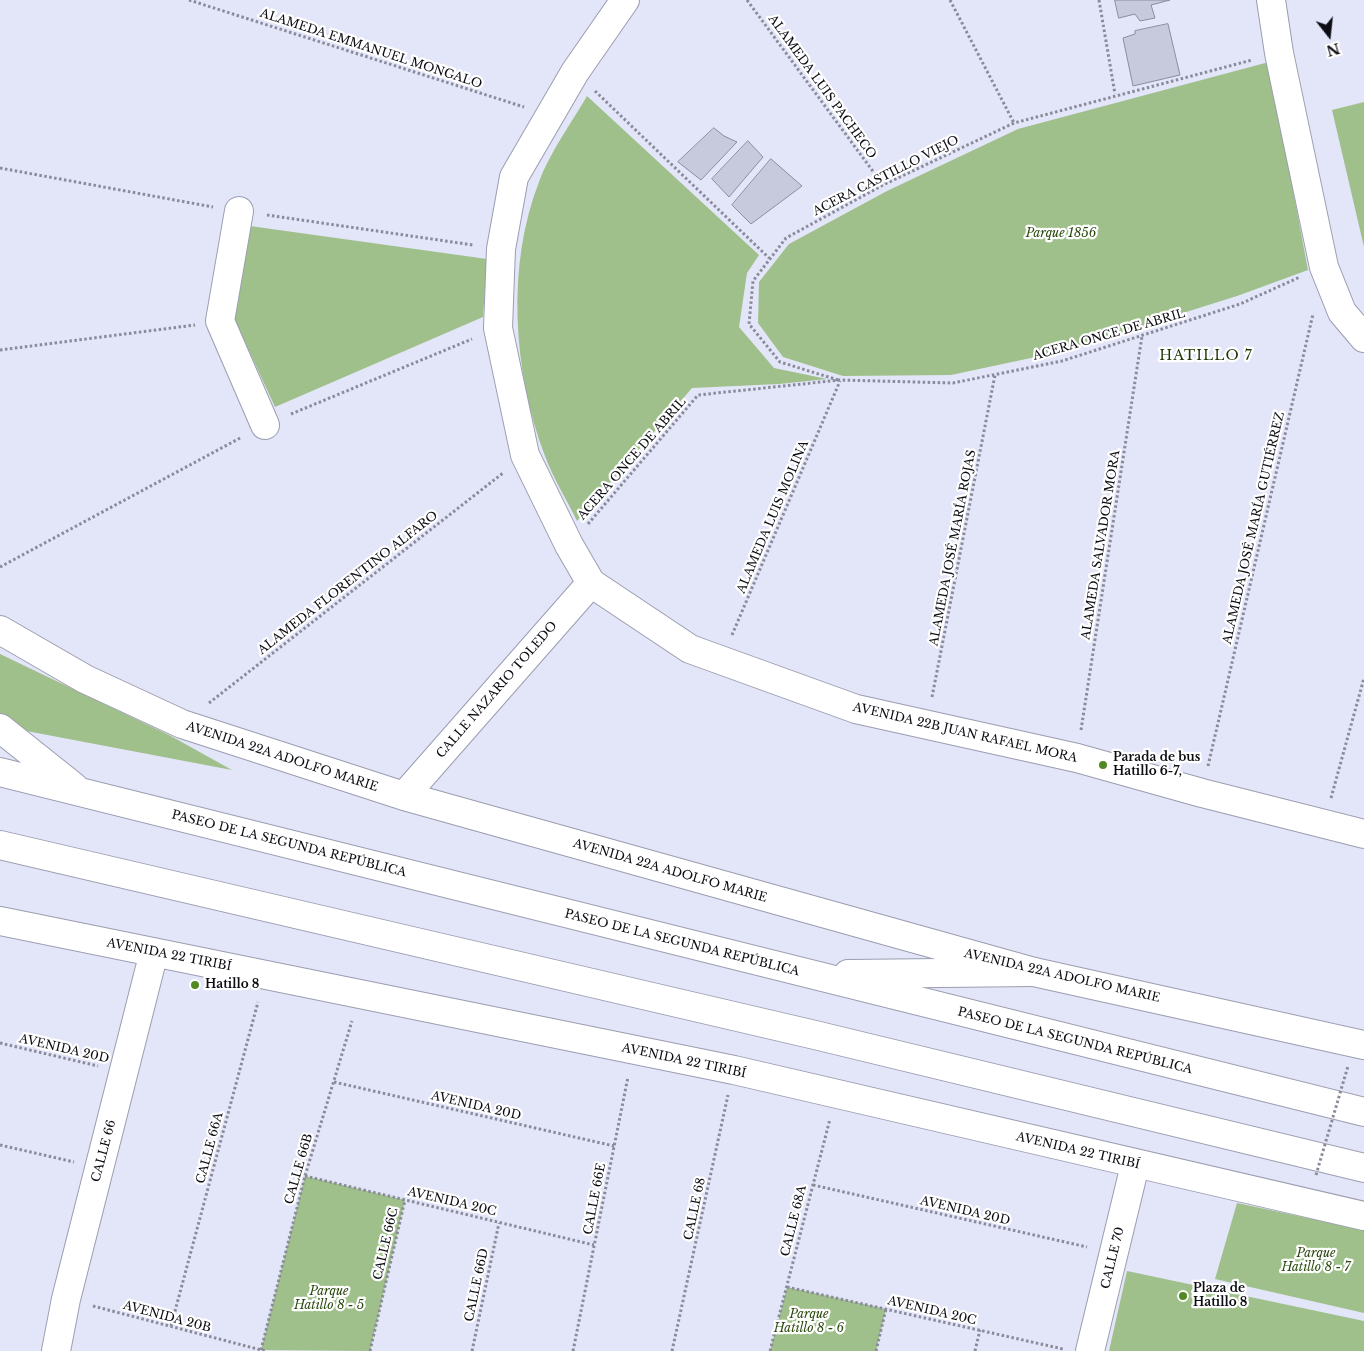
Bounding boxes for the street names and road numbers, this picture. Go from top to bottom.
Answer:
street label: ALAMEDA EMMANUEL MONGALO [258,6,484,92]
street label: ALAMEDA LUIS PACHECO [765,12,879,162]
street label: ACERA CASTILLO VIEJO [811,133,961,219]
street label: ACERA ONCE DE ABRIL [1031,306,1187,364]
street label: ACERA ONCE DE ABRIL [575,395,689,523]
street label: ALAMEDA JOSÉ MARÍA GUTIÉRREZ [1220,410,1288,646]
street label: ALAMEDA LUIS MOLINA [734,438,812,596]
street label: ALAMEDA JOSÉ MARÍA ROJAS [927,449,979,647]
street label: ALAMEDA SALVADOR MORA [1079,449,1123,641]
street label: ALAMEDA FLORENTINO ALFARO [255,508,441,658]
street label: CALLE NAZARIO TOLEDO [434,619,560,761]
street label: AVENIDA 22B JUAN RAFAEL MORA [851,700,1079,766]
street label: AVENIDA 22A ADOLFO MARIE [184,719,380,795]
street label: PASEO DE LA SEGUNDA REPÚBLICA [170,808,408,880]
street label: AVENIDA 22A ADOLFO MARIE [571,836,769,906]
street label: PASEO DE LA SEGUNDA REPÚBLICA [563,907,801,979]
street label: AVENIDA 22 TIRIBÍ [105,936,233,974]
street label: AVENIDA 22A ADOLFO MARIE [963,946,1161,1006]
street label: PASEO DE LA SEGUNDA REPÚBLICA [956,1005,1194,1077]
street label: AVENIDA 20D [18,1032,110,1066]
street label: AVENIDA 22 TIRIBÍ [621,1041,747,1081]
street label: AVENIDA 20D [430,1089,522,1123]
street label: CALLE 66A [194,1111,226,1185]
street label: CALLE 66 [89,1118,119,1184]
street label: AVENIDA 22 TIRIBÍ [1015,1130,1141,1172]
street label: CALLE 66B [282,1132,316,1206]
street label: CALLE 66E [581,1162,609,1236]
street label: CALLE 68 [681,1176,709,1242]
street label: CALLE 68A [778,1184,810,1258]
street label: AVENIDA 20C [406,1185,498,1219]
street label: AVENIDA 20D [919,1194,1011,1228]
street label: CALLE 66C [371,1207,401,1281]
street label: CALLE 70 [1098,1226,1128,1290]
street label: CALLE 66D [462,1247,492,1323]
street label: AVENIDA 20C [886,1294,978,1328]
street label: AVENIDA 20B [121,1298,213,1336]

